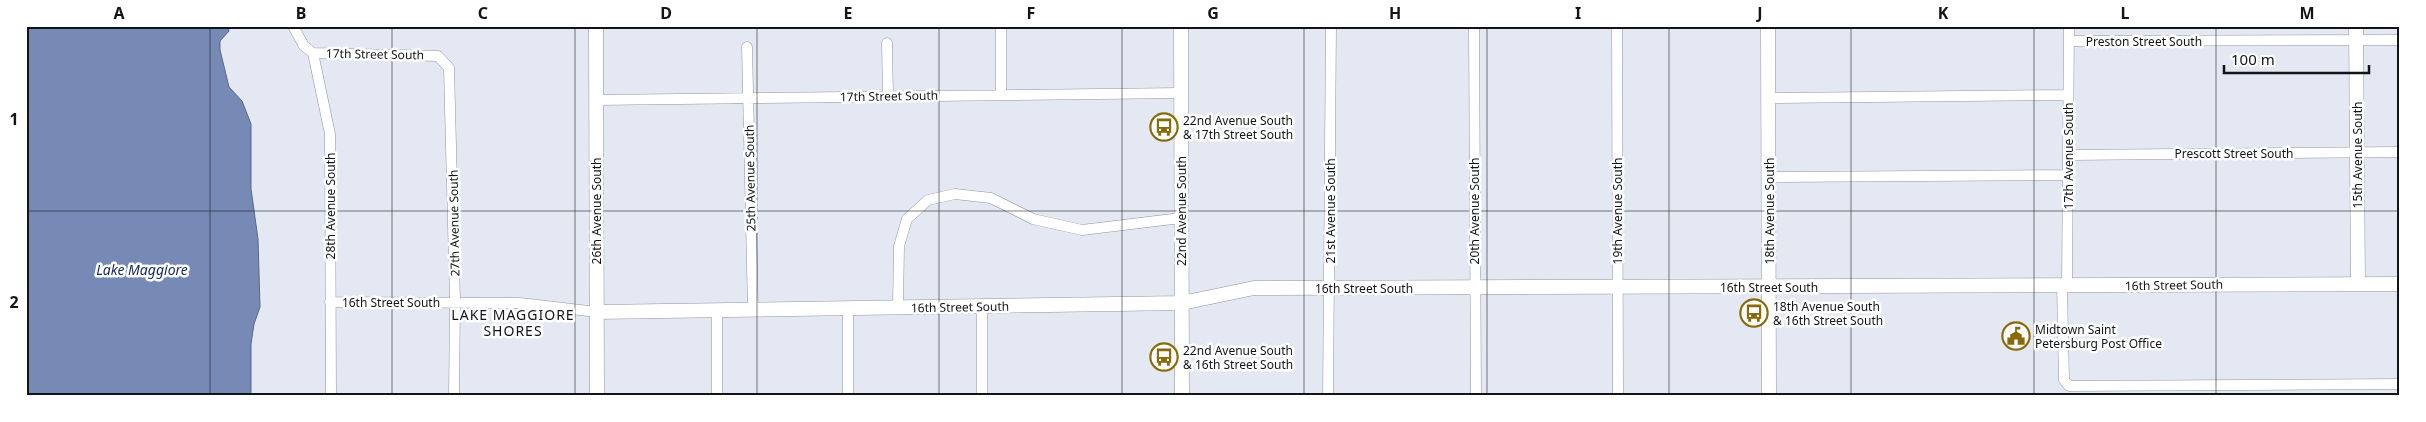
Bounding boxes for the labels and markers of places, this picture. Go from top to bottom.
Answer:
bus stop icon: 22nd Avenue South & 17th Street South [1149,112,1179,142]
place label: 22nd Avenue South & 17th Street South [1183,112,1293,143]
bus stop icon: 18th Avenue South & 16th Street South [1739,298,1769,328]
place label: 18th Avenue South & 16th Street South [1773,298,1883,329]
public building icon: Midtown Saint Petersburg Post Office [2001,321,2031,351]
place label: Midtown Saint Petersburg Post Office [2035,321,2162,352]
bus stop icon: 22nd Avenue South & 16th Street South [1149,342,1179,372]
place label: 22nd Avenue South & 16th Street South [1183,342,1293,373]

